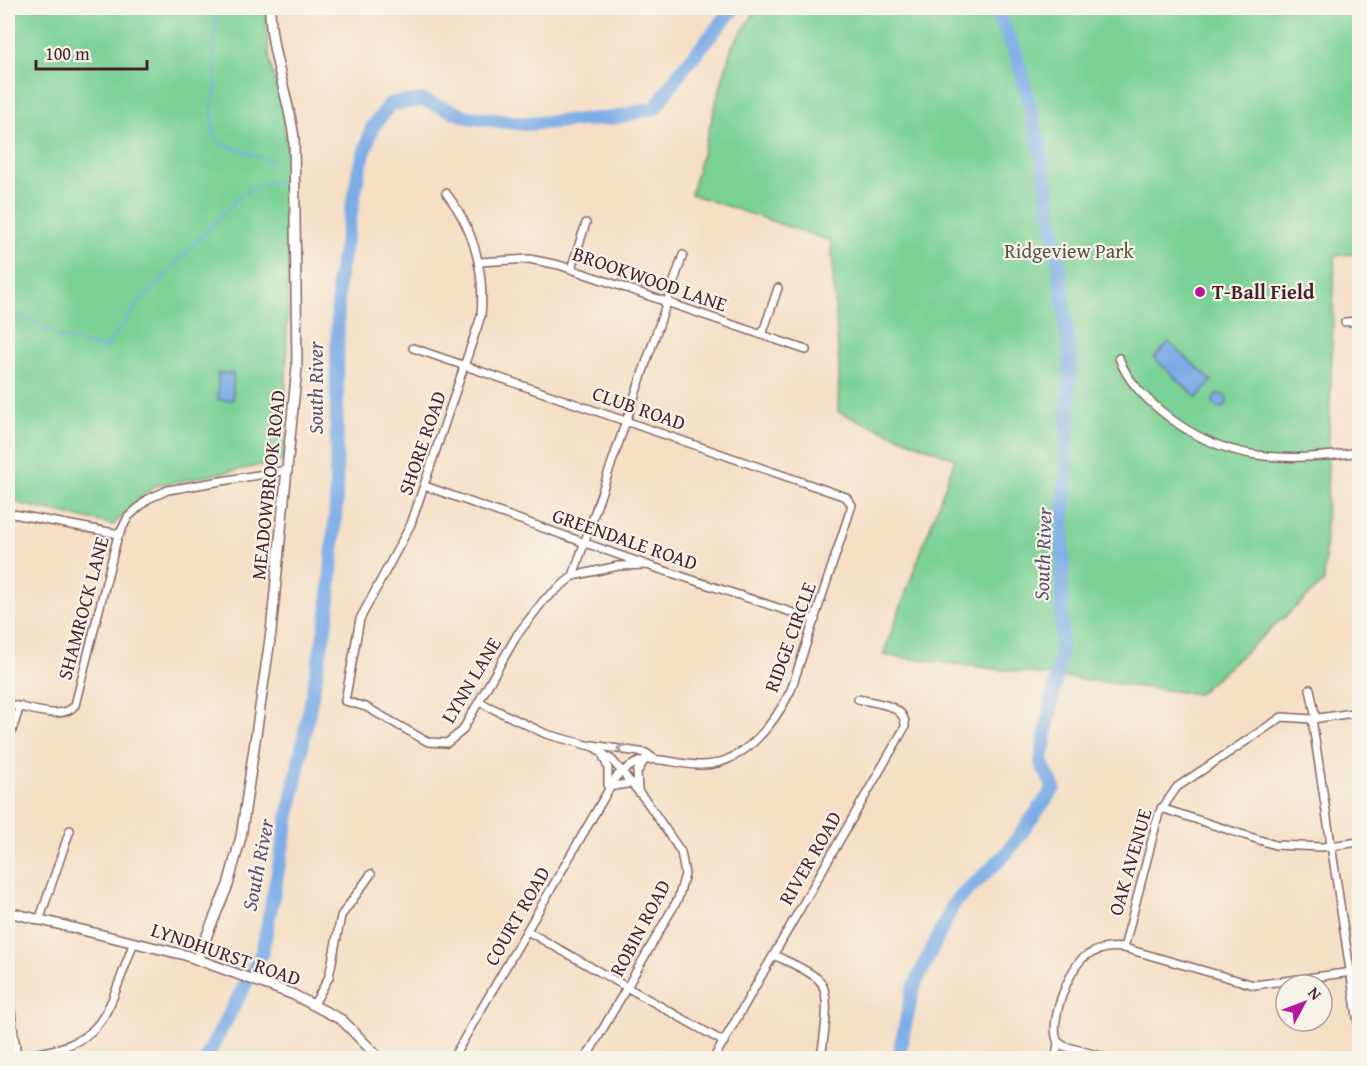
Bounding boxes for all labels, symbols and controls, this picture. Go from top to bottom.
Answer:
scale bar [36,33,147,71]
text: 100 m [45,40,90,67]
park label: Ridgeview Park [1004,236,1134,265]
street label: BROOKWOOD LANE [569,239,731,319]
place label: T-Ball Field [1212,277,1315,306]
marker: T-Ball Field [1193,285,1207,299]
water label: South River [300,340,331,435]
street label: CLUB ROAD [589,378,690,437]
street label: SHORE ROAD [390,387,453,499]
street label: MEADOWBROOK ROAD [243,389,292,581]
street label: GREENDALE ROAD [549,500,702,577]
water label: South River [1025,506,1060,601]
street label: SHAMROCK LANE [49,533,116,683]
street label: RIDGE CIRCLE [756,578,823,696]
street label: LYNN LANE [433,631,508,728]
one-way arrow [616,743,626,756]
street label: RIVER ROAD [771,805,848,910]
street label: OAK AVENUE [1100,805,1159,919]
water label: South River [233,815,282,914]
street label: COURT ROAD [476,861,557,971]
street label: ROBIN ROAD [602,874,677,981]
street label: LYNDHURST ROAD [148,914,305,993]
north arrow [1274,973,1334,1033]
text: N [1303,981,1328,1005]

